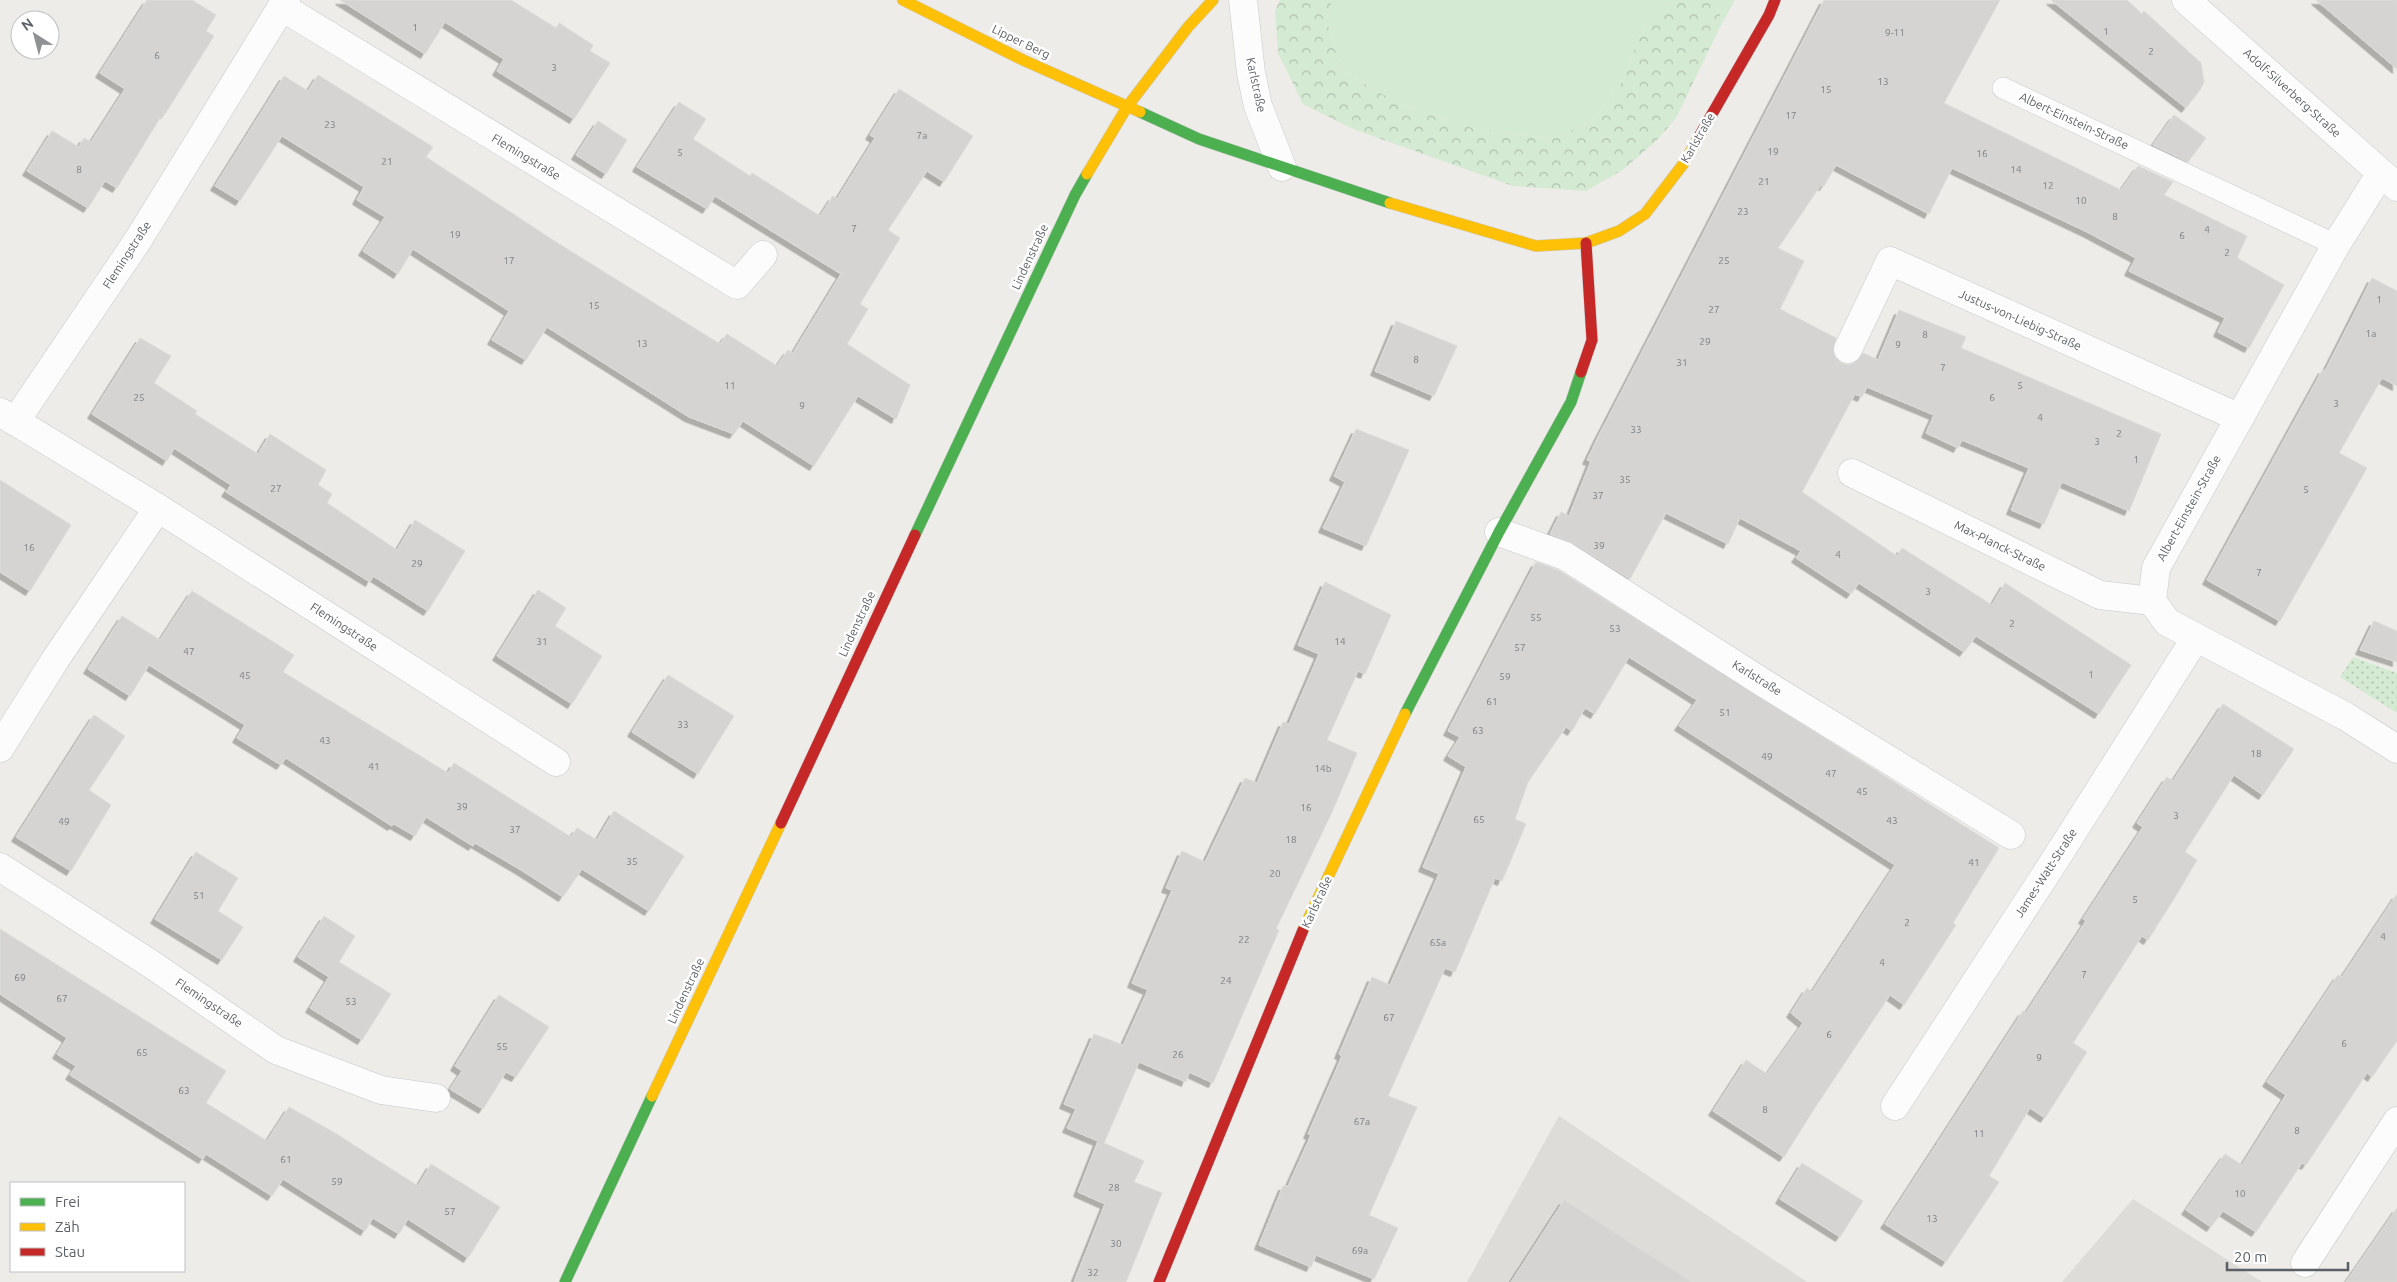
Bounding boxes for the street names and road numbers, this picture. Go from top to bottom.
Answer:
street label: Lipper Berg [990,22,1052,61]
street label: Adolf-Silverberg-Straße [2241,46,2344,140]
street label: Karlstraße [1244,56,1269,113]
street label: Albert-Einstein-Straße [2018,90,2131,152]
street label: Karlstraße [1678,110,1717,165]
street label: Flemingstraße [490,131,563,182]
street label: Flemingstraße [100,219,153,291]
street label: Lindenstraße [1009,222,1050,292]
street label: Justus-von-Liebig-Straße [1957,287,2084,353]
street label: Albert-Einstein-Straße [2154,453,2223,563]
street label: Max-Planck-Straße [1952,518,2048,573]
street label: Lindenstraße [836,589,877,659]
street label: Flemingstraße [308,600,380,653]
street label: Karlstraße [1730,657,1784,698]
street label: James-Watt-Straße [2012,826,2079,919]
street label: Karlstraße [1299,874,1334,930]
street label: Lindenstraße [665,956,706,1026]
street label: Flemingstraße [173,976,245,1030]

